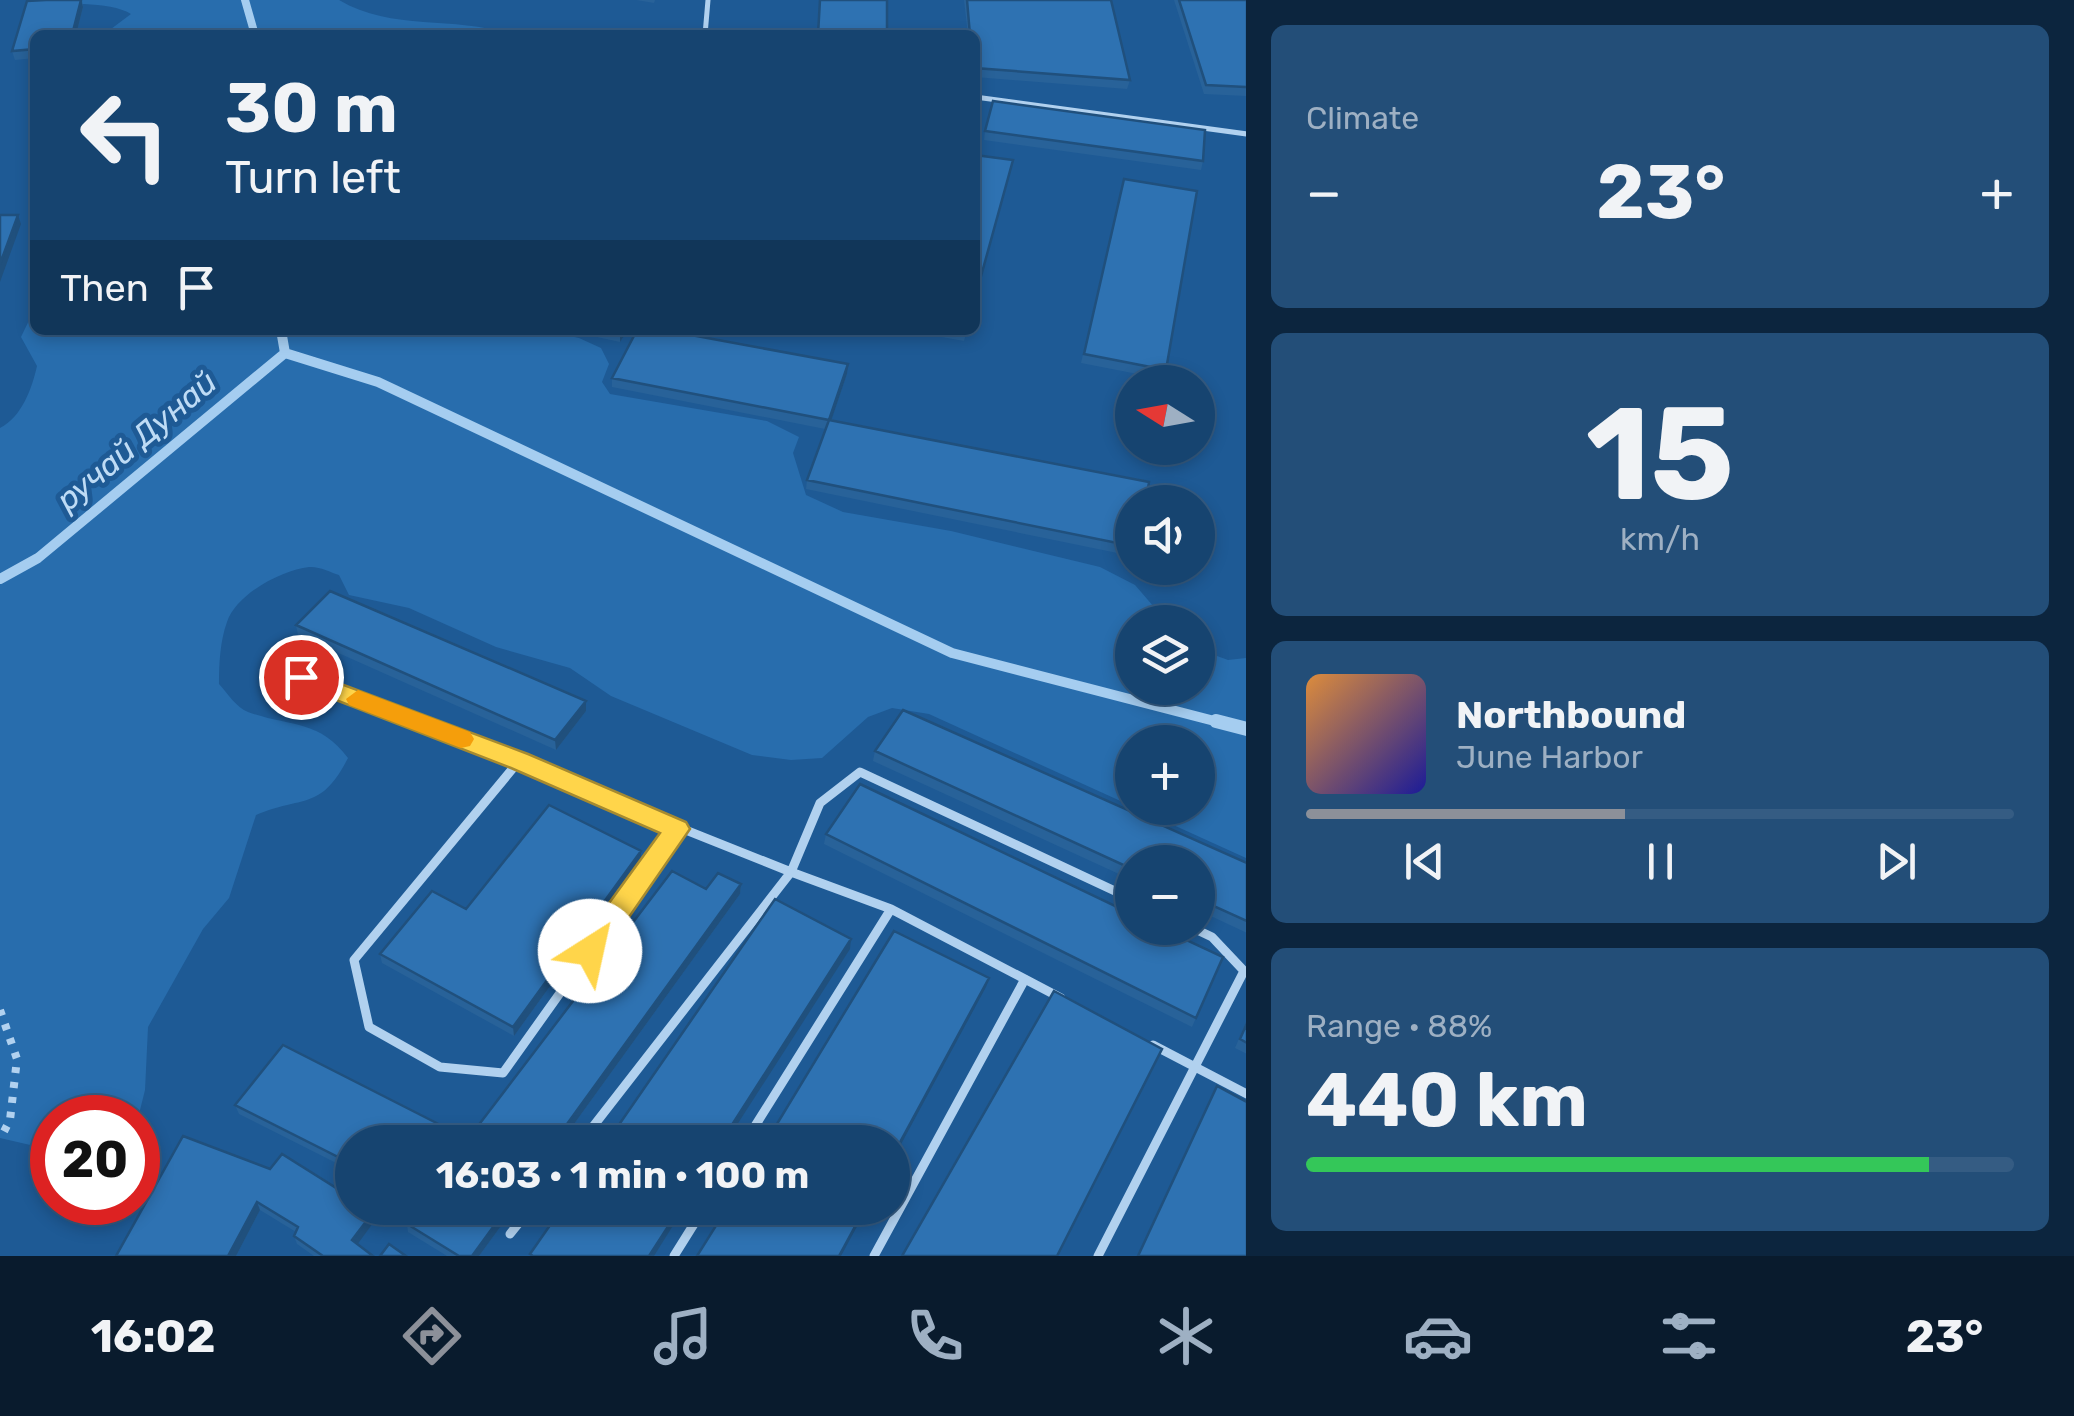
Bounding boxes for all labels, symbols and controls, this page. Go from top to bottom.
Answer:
text: 30 m [225,67,398,150]
icon: left [60,70,190,200]
text: Climate [1306,99,1419,137]
text: 23° [1596,148,1725,237]
text: Turn left [225,151,401,204]
text: − [1306,160,1342,225]
text: + [1980,160,2014,225]
icon: arrive [169,260,224,315]
text: Then [60,265,149,311]
water label: ручай Дунай [48,363,224,519]
north arrow [1115,365,1215,465]
map controls [1115,365,1215,945]
text: 15 [1586,377,1734,532]
button: sound [1115,485,1215,585]
text: km/h [1620,520,1700,558]
button: layers [1115,605,1215,705]
pin [259,635,344,720]
icon: arrive [274,650,329,705]
text: Northbound [1456,692,1686,738]
button: + [1115,725,1215,825]
text: June Harbor [1456,738,1643,776]
icon: previous [1397,834,1452,889]
icon: pause [1633,834,1688,889]
icon: next [1869,834,1924,889]
button: − [1115,845,1215,945]
position arrow [538,899,642,1003]
text: Range · 88% [1306,1007,1492,1045]
text: 440 km [1306,1056,1588,1145]
speed limit sign: 20 [30,1095,160,1225]
text: 16:03 · 1 min · 100 m [436,1152,809,1198]
icon: directions [397,1301,467,1371]
icon: music [648,1301,718,1371]
icon: phone [900,1301,970,1371]
icon: climate [1151,1301,1221,1371]
icon: car [1403,1301,1473,1371]
icon: filters [1654,1301,1724,1371]
text: 16:02 [91,1310,215,1363]
text: 23° [1906,1310,1983,1363]

